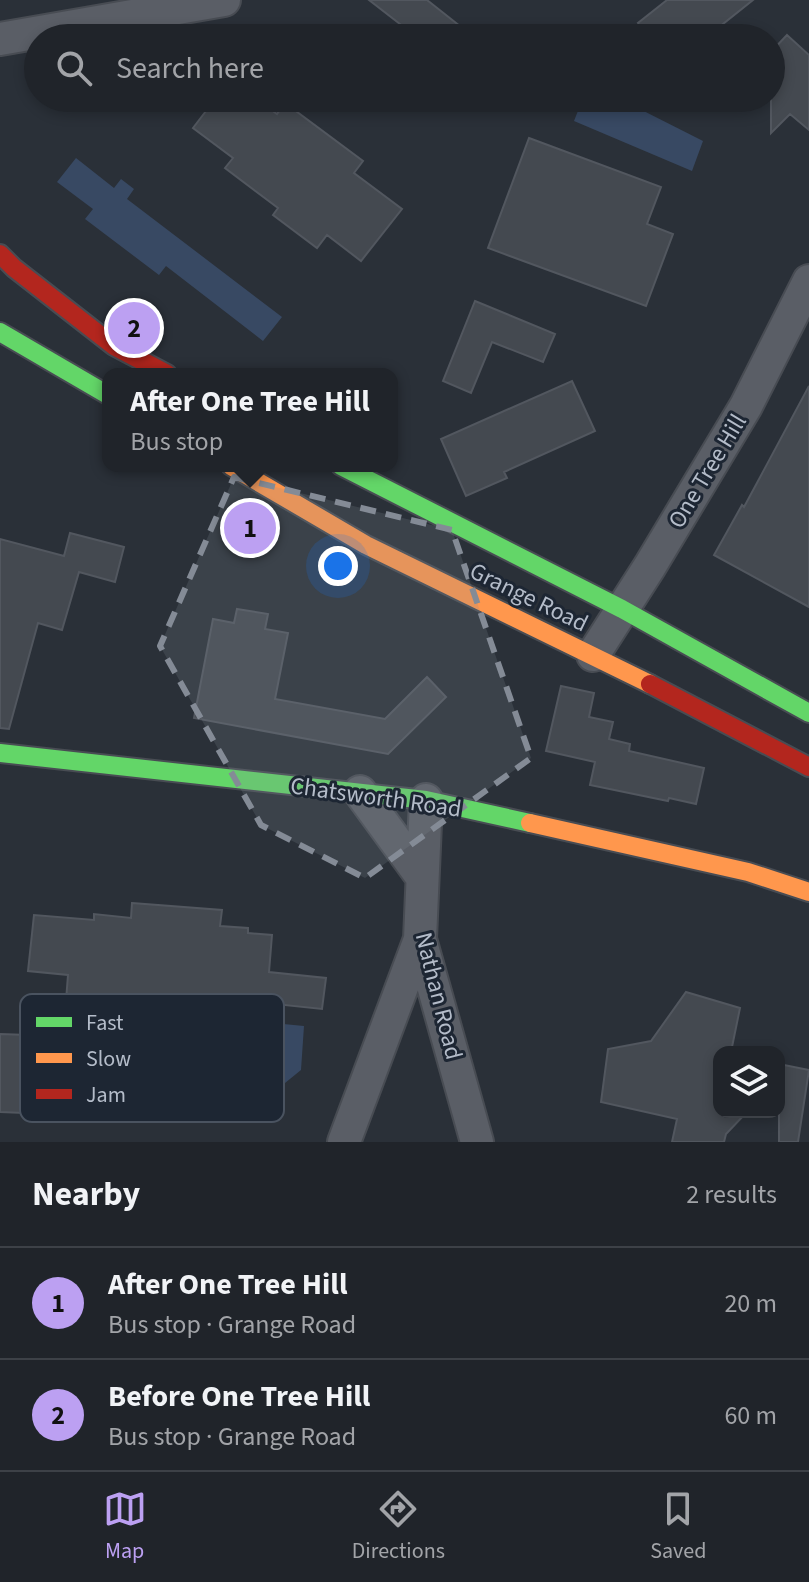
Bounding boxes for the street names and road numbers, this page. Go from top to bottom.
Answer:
street label: One Tree Hill [659,407,755,535]
street label: Grange Road [464,554,594,641]
street label: Chatsworth Road [288,768,464,827]
street label: Nathan Road [406,929,471,1063]

